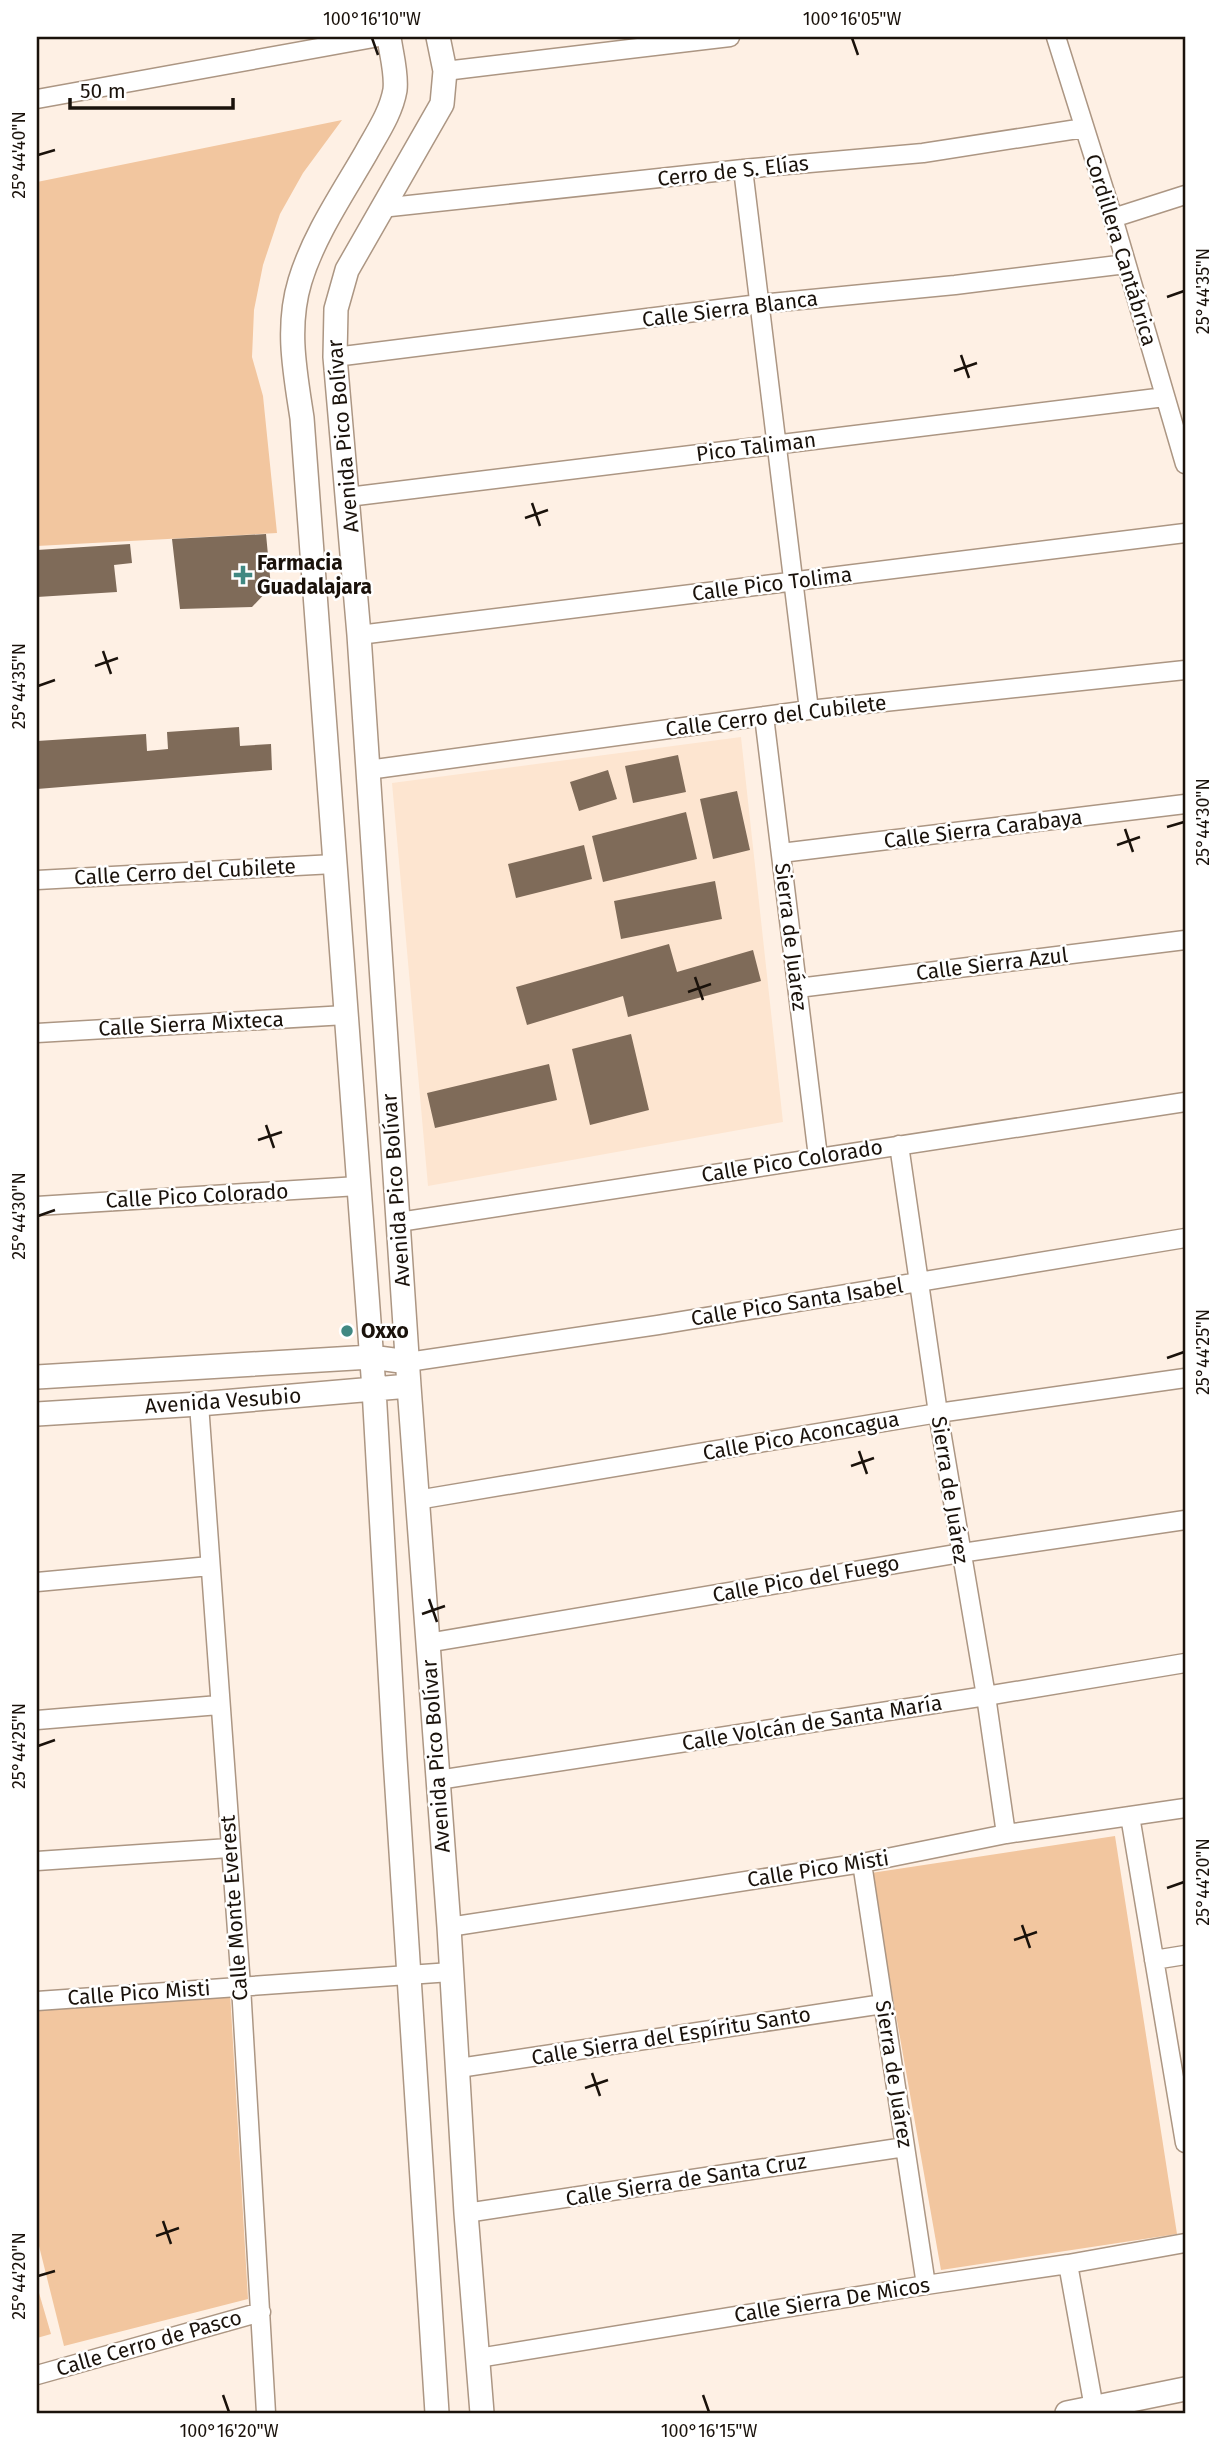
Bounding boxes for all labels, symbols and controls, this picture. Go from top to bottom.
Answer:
text: 100°16'10"W [323,8,421,30]
text: 100°16'05"W [803,8,901,30]
scale bar [70,66,233,110]
text: 50 m [80,78,126,104]
text: 25°44'40"N [8,111,30,199]
street label: Cerro de S. Elías [656,150,810,192]
street label: Cordillera Cantábrica [1079,151,1163,349]
text: 25°44'35"N [1192,248,1214,334]
street label: Calle Sierra Blanca [641,285,819,333]
street label: Avenida Pico Bolívar [322,338,364,534]
street label: Pico Taliman [695,427,817,467]
place label: Farmacia Guadalajara [257,550,372,600]
street label: Calle Pico Tolima [691,561,853,607]
marker: Farmacia Guadalajara [235,567,251,583]
text: 25°44'35"N [8,643,30,729]
street label: Calle Cerro del Cubilete [664,690,888,742]
text: 25°44'30"N [1192,778,1214,866]
street label: Calle Sierra Carabaya [882,804,1084,854]
street label: Calle Cerro del Cubilete [73,853,297,891]
street label: Sierra de Juárez [769,862,813,1012]
street label: Calle Sierra Azul [915,942,1069,986]
street label: Calle Sierra Mixteca [98,1006,284,1042]
street label: Avenida Pico Bolívar [376,1092,416,1288]
street label: Calle Pico Colorado [700,1134,884,1188]
text: 25°44'30"N [8,1172,30,1260]
street label: Calle Pico Colorado [105,1178,289,1214]
street label: Calle Pico Santa Isabel [689,1272,905,1332]
text: 25°44'25"N [1192,1309,1214,1395]
place label: Oxxo [361,1318,409,1344]
marker: Oxxo [339,1323,355,1339]
street label: Avenida Vesubio [144,1383,302,1419]
street label: Calle Pico Aconcagua [701,1406,901,1466]
street label: Sierra de Juárez [926,1414,974,1566]
street label: Calle Pico del Fuego [711,1550,901,1608]
street label: Avenida Pico Bolívar [416,1658,456,1854]
street label: Calle Volcán de Santa María [680,1690,944,1756]
text: 25°44'25"N [8,1703,30,1789]
street label: Calle Monte Everest [215,1814,253,2002]
text: 25°44'20"N [1192,1838,1214,1926]
street label: Calle Pico Misti [745,1845,891,1893]
street label: Calle Pico Misti [67,1975,211,2011]
street label: Sierra de Juárez [870,1998,918,2150]
street label: Calle Sierra del Espíritu Santo [529,2001,813,2071]
street label: Calle Sierra de Santa Cruz [564,2148,808,2212]
text: 25°44'20"N [8,2232,30,2320]
street label: Calle Sierra De Micos [732,2272,932,2328]
street label: Calle Cerro de Pasco [53,2304,245,2382]
text: 100°16'20"W [179,2420,279,2442]
text: 100°16'15"W [661,2420,757,2442]

